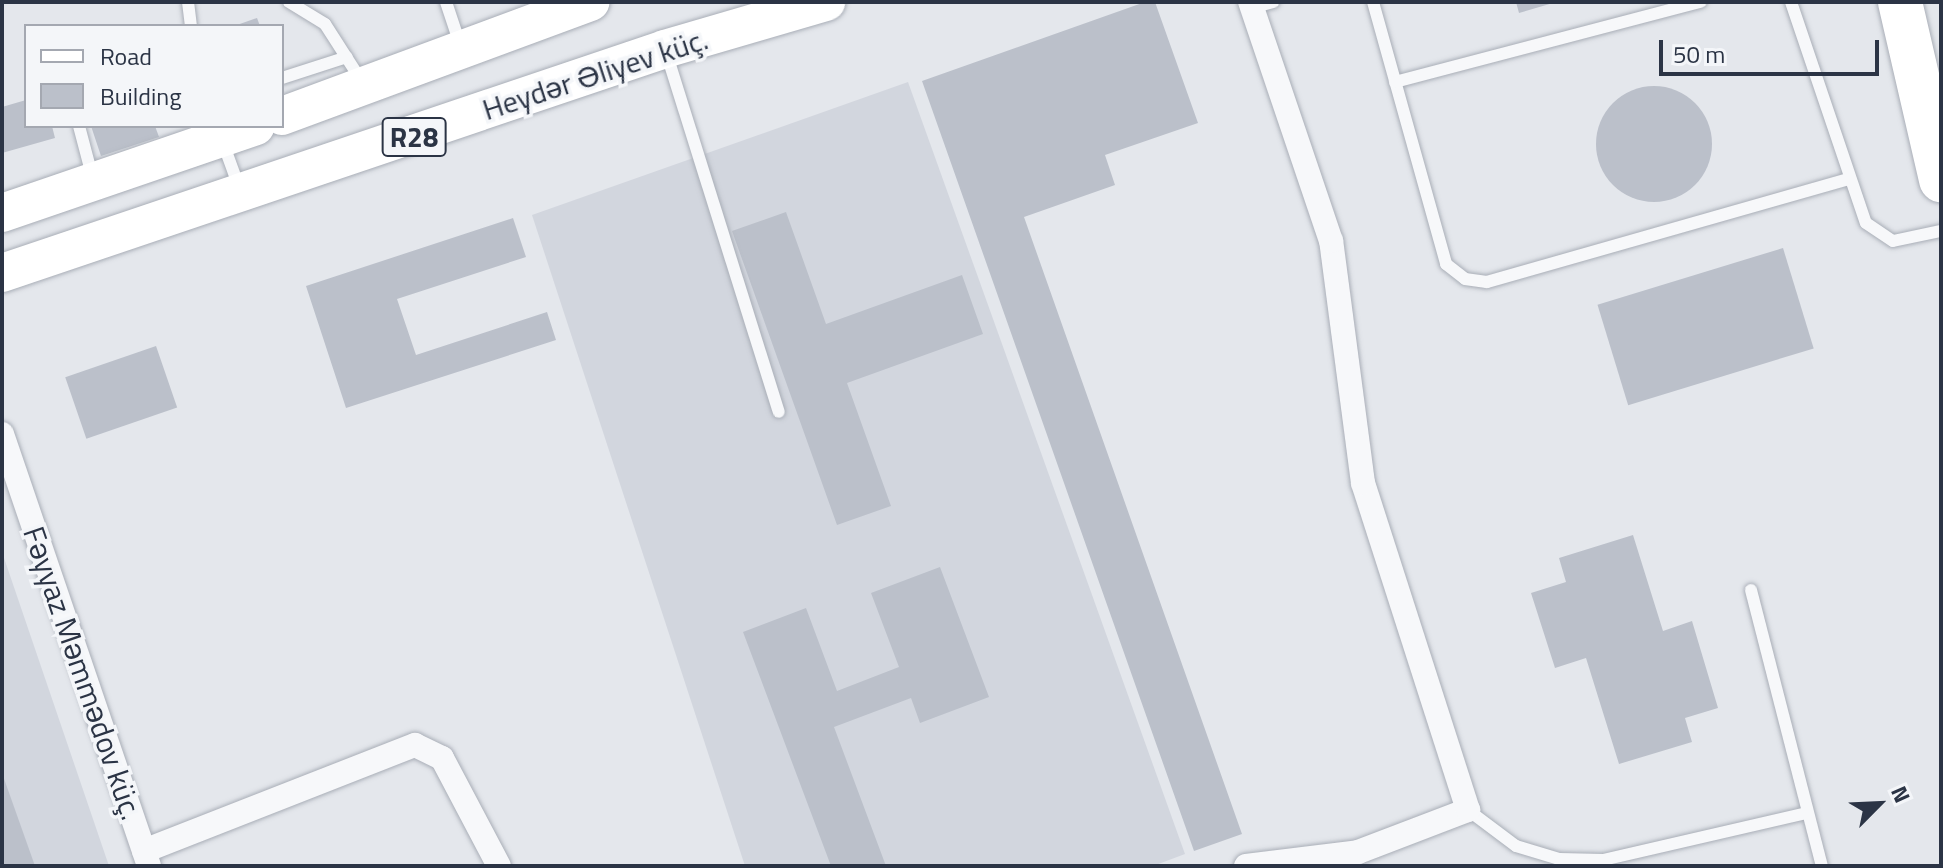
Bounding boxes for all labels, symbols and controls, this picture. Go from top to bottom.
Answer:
street label: Heydər Əliyev küç. [478,21,712,127]
legend [24,24,284,128]
scale bar [1663,24,1883,74]
text: 50 m [1673,36,1725,72]
text: Road [100,38,152,74]
text: Building [100,78,182,114]
road number: R28 [380,113,448,161]
street label: Fəyyaz Məmmədov küç. [16,522,150,824]
north arrow [1839,764,1919,844]
text: N [1882,780,1920,808]

